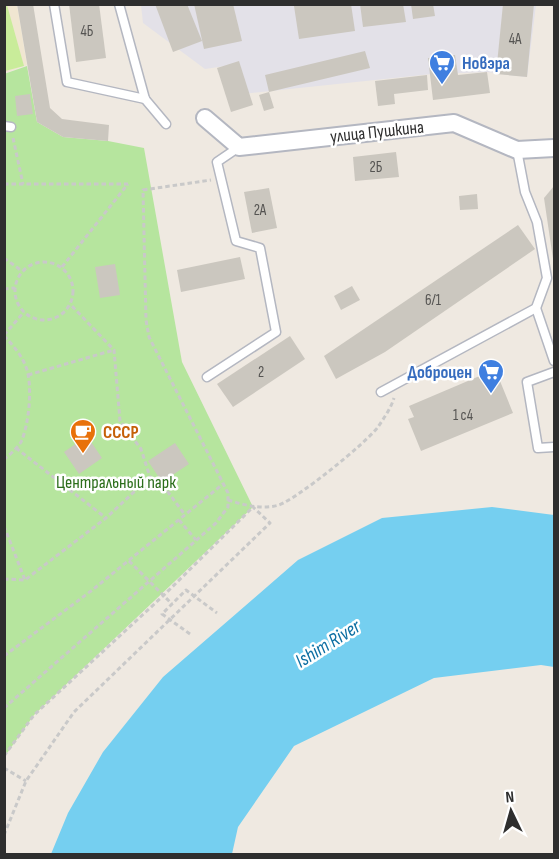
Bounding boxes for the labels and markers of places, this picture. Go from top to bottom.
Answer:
supermarket icon: Новэра [427,48,457,86]
place label: Новэра [462,53,510,74]
supermarket icon: Доброцен [476,357,506,395]
place label: Доброцен [407,362,472,383]
cafe icon: СССР [68,417,98,455]
place label: СССР [103,422,139,443]

